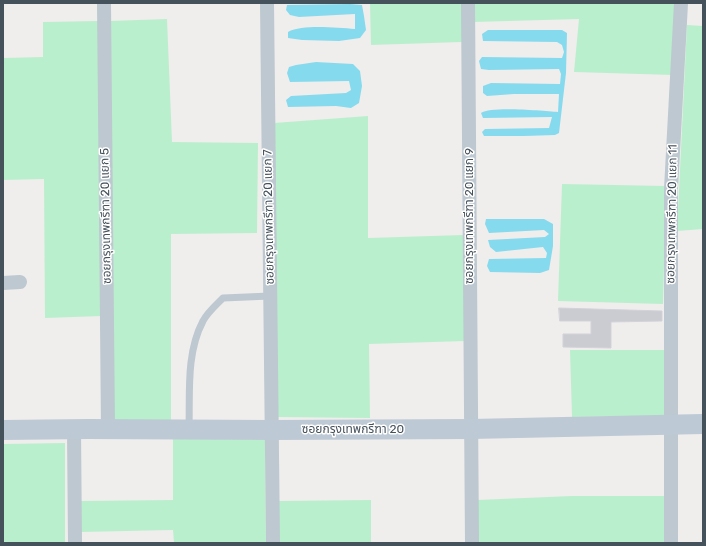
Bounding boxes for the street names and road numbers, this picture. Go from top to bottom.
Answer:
street label: ซอยกรุงเทพกรีฑา 20 แยก 11 [664,144,680,284]
street label: ซอยกรุงเทพกรีฑา 20 แยก 5 [98,148,114,284]
street label: ซอยกรุงเทพกรีฑา 20 แยก 9 [463,148,477,284]
street label: ซอยกรุงเทพกรีฑา 20 แยก 7 [261,149,277,285]
street label: ซอยกรุงเทพกรีฑา 20 [302,423,404,437]

